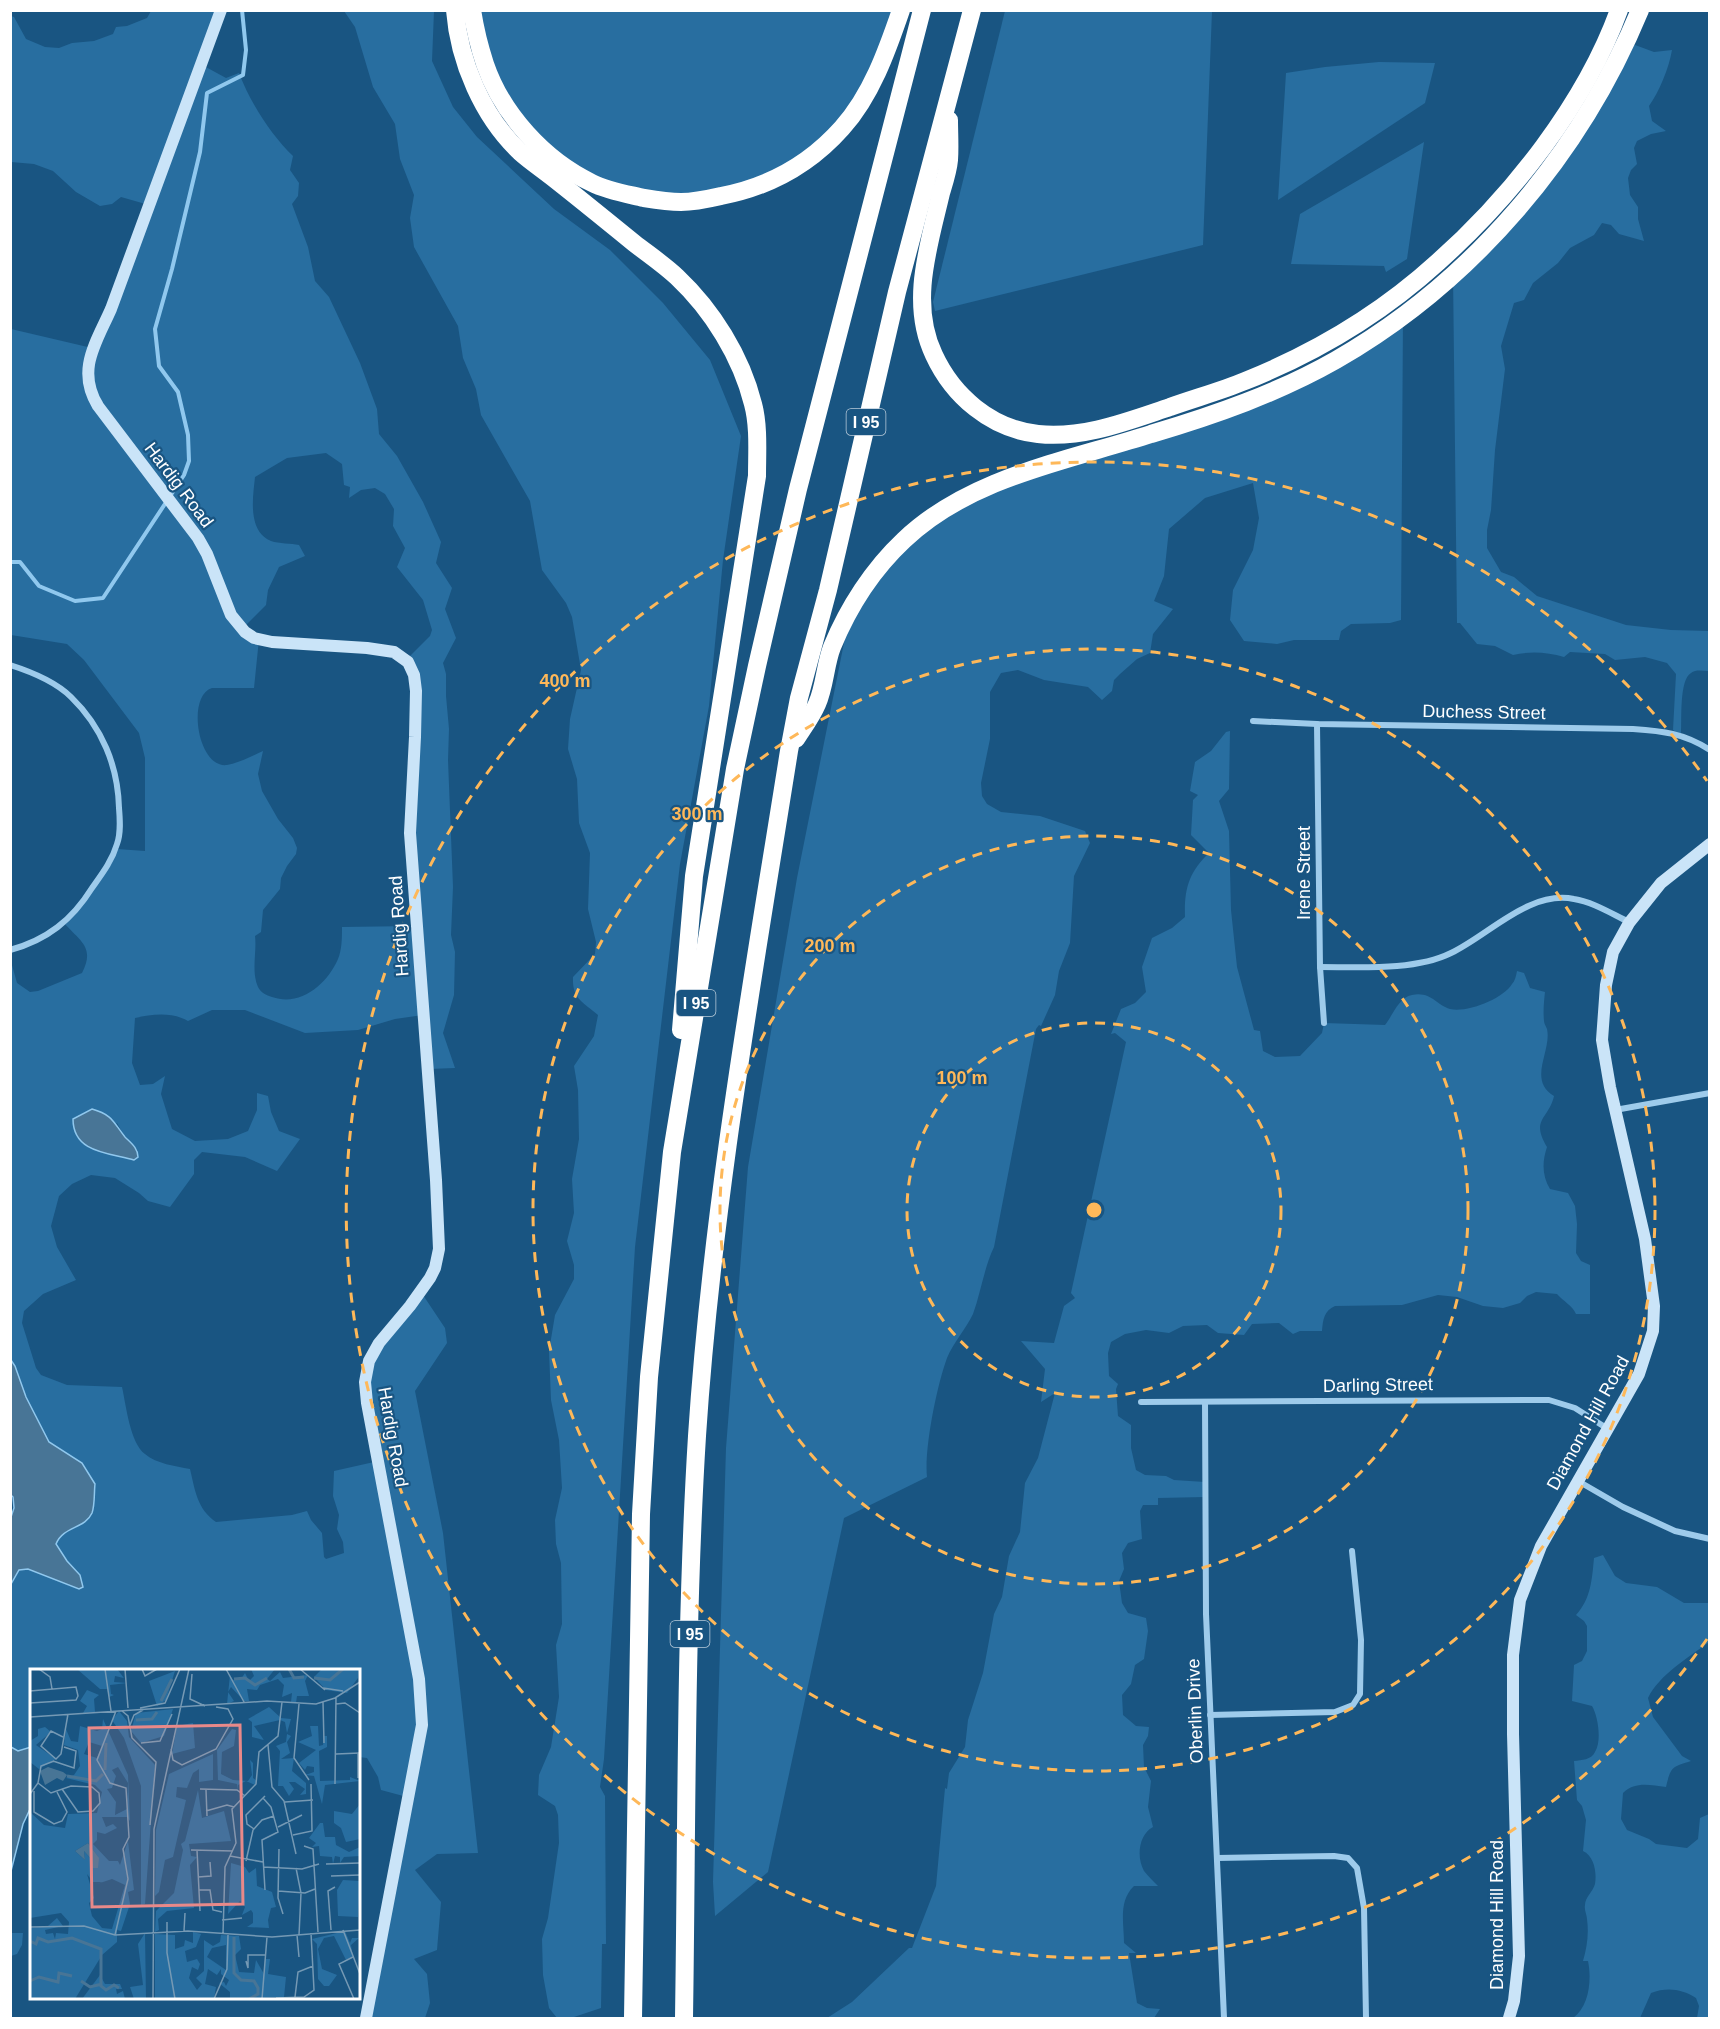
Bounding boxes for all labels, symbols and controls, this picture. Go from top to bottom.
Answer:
road number: I 95 [846,409,886,435]
street label: Hardig Road [141,439,217,531]
text: 400 m [539,671,591,691]
street label: Duchess Street [1422,701,1546,723]
text: 300 m [671,804,723,824]
street label: Irene Street [1294,826,1314,920]
street label: Hardig Road [385,875,413,977]
text: 200 m [804,936,856,956]
road number: I 95 [676,990,716,1016]
text: 100 m [936,1068,988,1088]
centre of rings [1084,1200,1104,1220]
street label: Diamond Hill Road [1543,1353,1633,1493]
street label: Darling Street [1323,1374,1433,1396]
street label: Hardig Road [374,1385,412,1489]
road number: I 95 [670,1621,710,1647]
street label: Oberlin Drive [1183,1658,1207,1764]
inset map [30,1669,360,1999]
street label: Diamond Hill Road [1487,1840,1507,1990]

